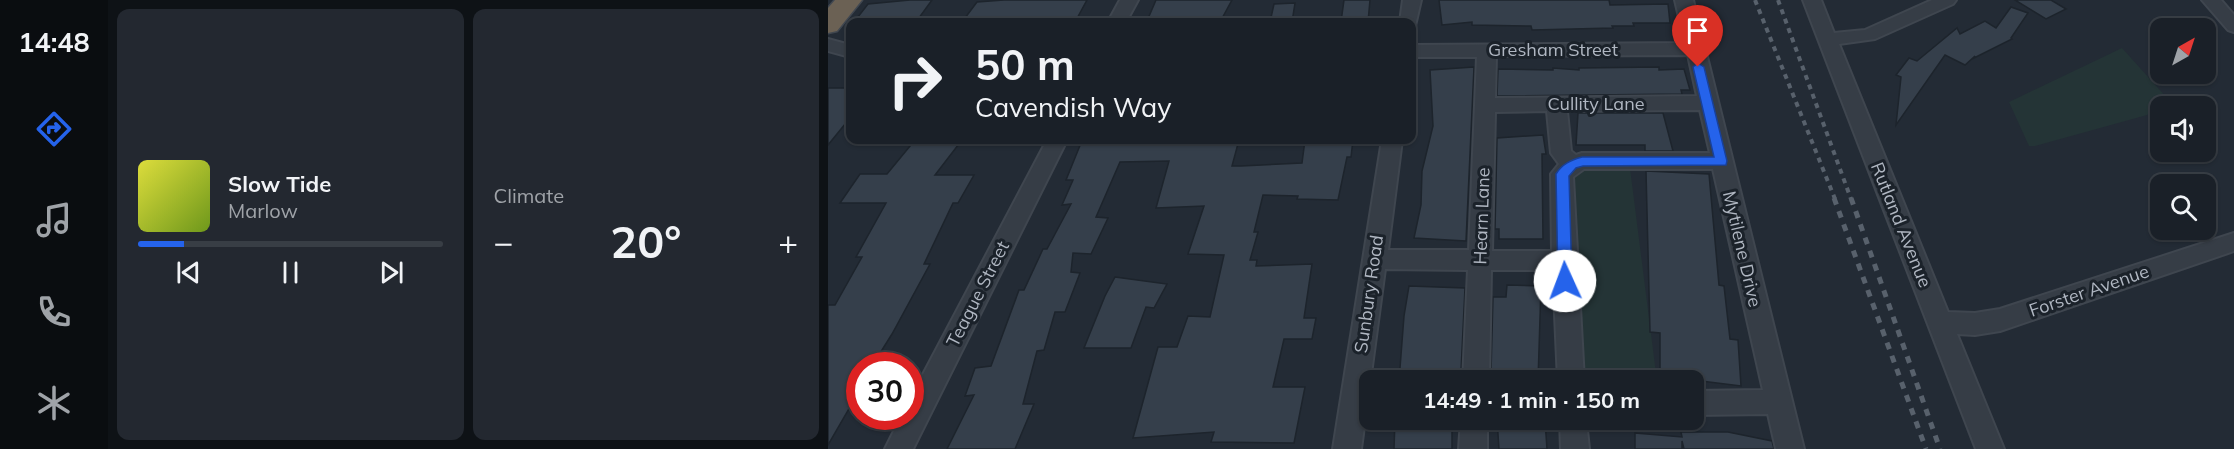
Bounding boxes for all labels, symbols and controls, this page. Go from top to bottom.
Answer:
pin [1672,5,1723,67]
icon: arrive [1681,14,1714,47]
north arrow [2150,18,2216,84]
map controls [2150,18,2216,240]
text: 14:48 [18,25,90,59]
text: 50 m [975,38,1075,91]
street label: Gresham Street [1488,38,1618,61]
icon: right [876,42,954,120]
text: Cavendish Way [975,90,1172,124]
street label: Cullity Lane [1548,92,1644,115]
button: sound [2150,96,2216,162]
icon: directions [33,108,75,150]
street label: Rutland Avenue [1866,159,1937,291]
street label: Hearn Lane [1468,167,1495,265]
text: Slow Tide [228,170,331,198]
button: search [2150,174,2216,240]
text: Climate [494,183,564,208]
street label: Mytilene Drive [1718,189,1767,309]
text: Marlow [228,198,298,223]
icon: music [33,199,75,241]
text: 20° [610,213,681,269]
text: − [494,221,513,262]
text: + [778,221,798,262]
street label: Sunbury Road [1349,234,1388,354]
street label: Teague Street [941,237,1014,350]
position arrow [1533,249,1597,313]
icon: previous [172,256,205,289]
icon: pause [274,256,307,289]
icon: next [375,256,408,289]
street label: Forster Avenue [2026,259,2152,322]
icon: phone [33,291,75,333]
speed limit sign: 30 [846,352,924,430]
icon: climate [33,382,75,424]
text: 14:49 · 1 min · 150 m [1423,386,1640,414]

